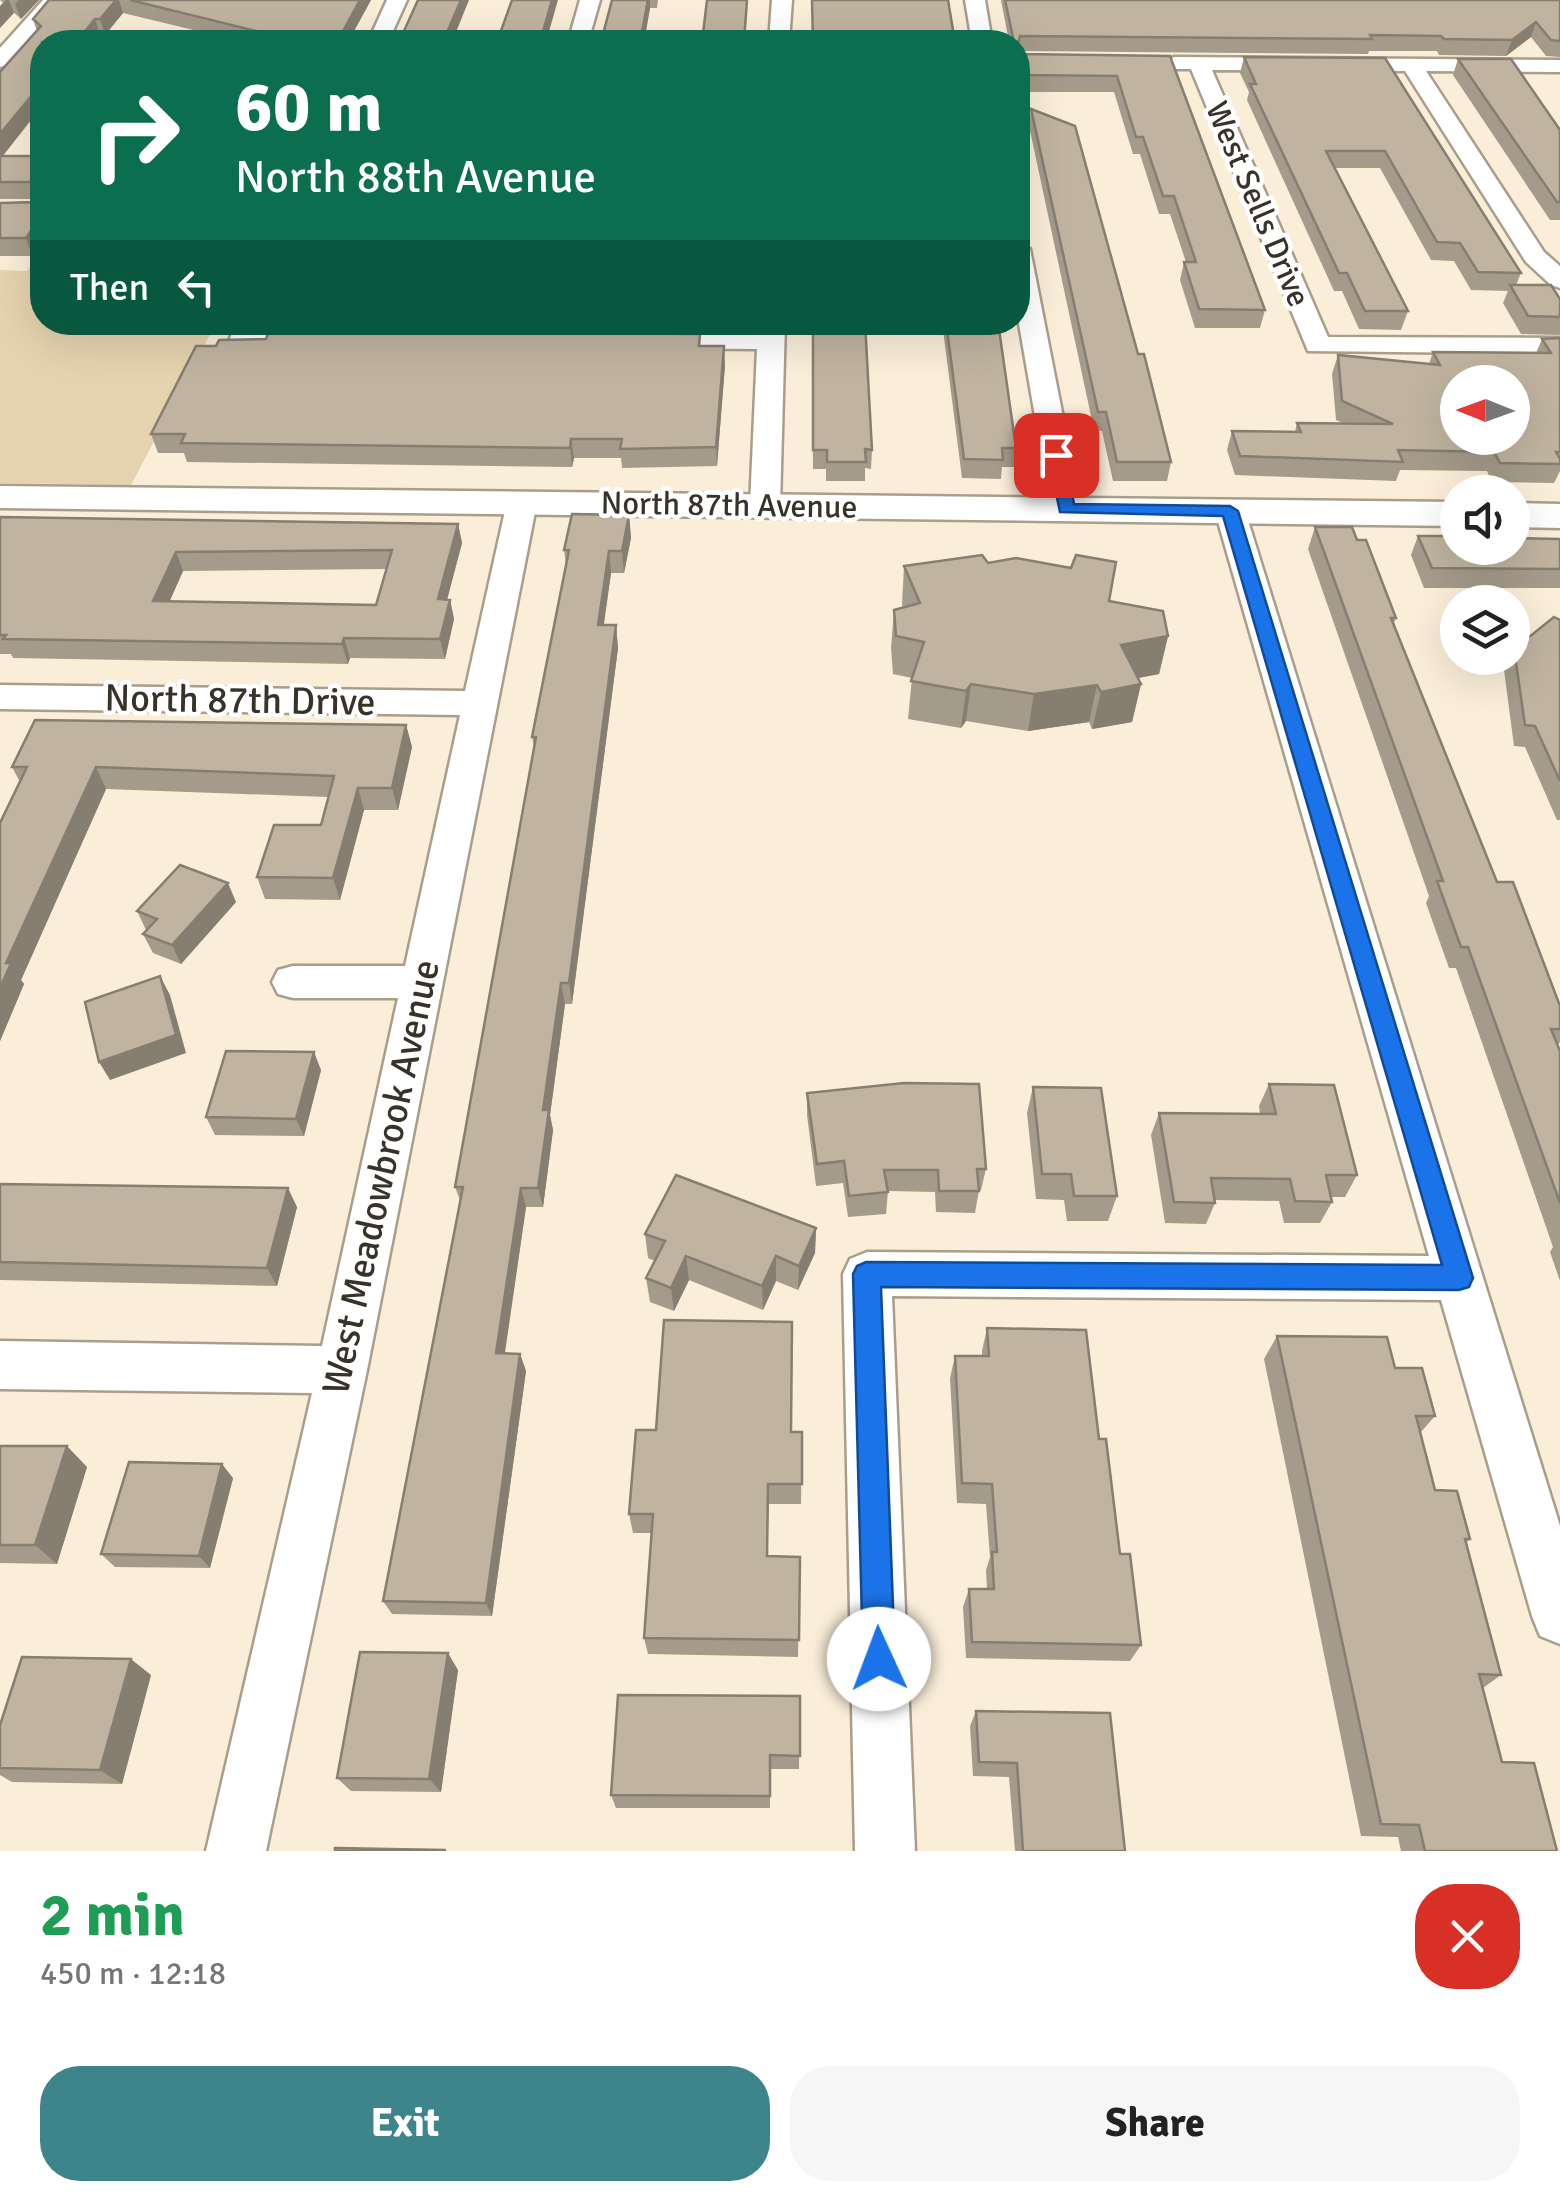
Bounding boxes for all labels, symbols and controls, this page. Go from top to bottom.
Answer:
text: 60 m [235,64,383,150]
icon: right [70,70,200,200]
street label: West Sells Drive [1197,96,1319,312]
text: North 88th Avenue [235,150,596,205]
icon: left [169,260,224,315]
text: Then [70,264,149,311]
north arrow [1440,365,1530,455]
map controls [1440,365,1530,675]
pin [1014,413,1099,498]
icon: arrive [1029,428,1084,483]
button: sound [1440,475,1530,565]
street label: North 87th Avenue [600,483,858,527]
button: layers [1440,585,1530,675]
street label: North 87th Drive [104,674,376,726]
street label: West Meadowbrook Avenue [312,955,450,1399]
position arrow [827,1607,931,1711]
text: 2 min [40,1879,185,1953]
button: close [1415,1884,1520,1989]
text: 450 m · 12:18 [40,1954,226,1993]
button: Exit [40,2066,770,2181]
button: Share [790,2066,1520,2181]

